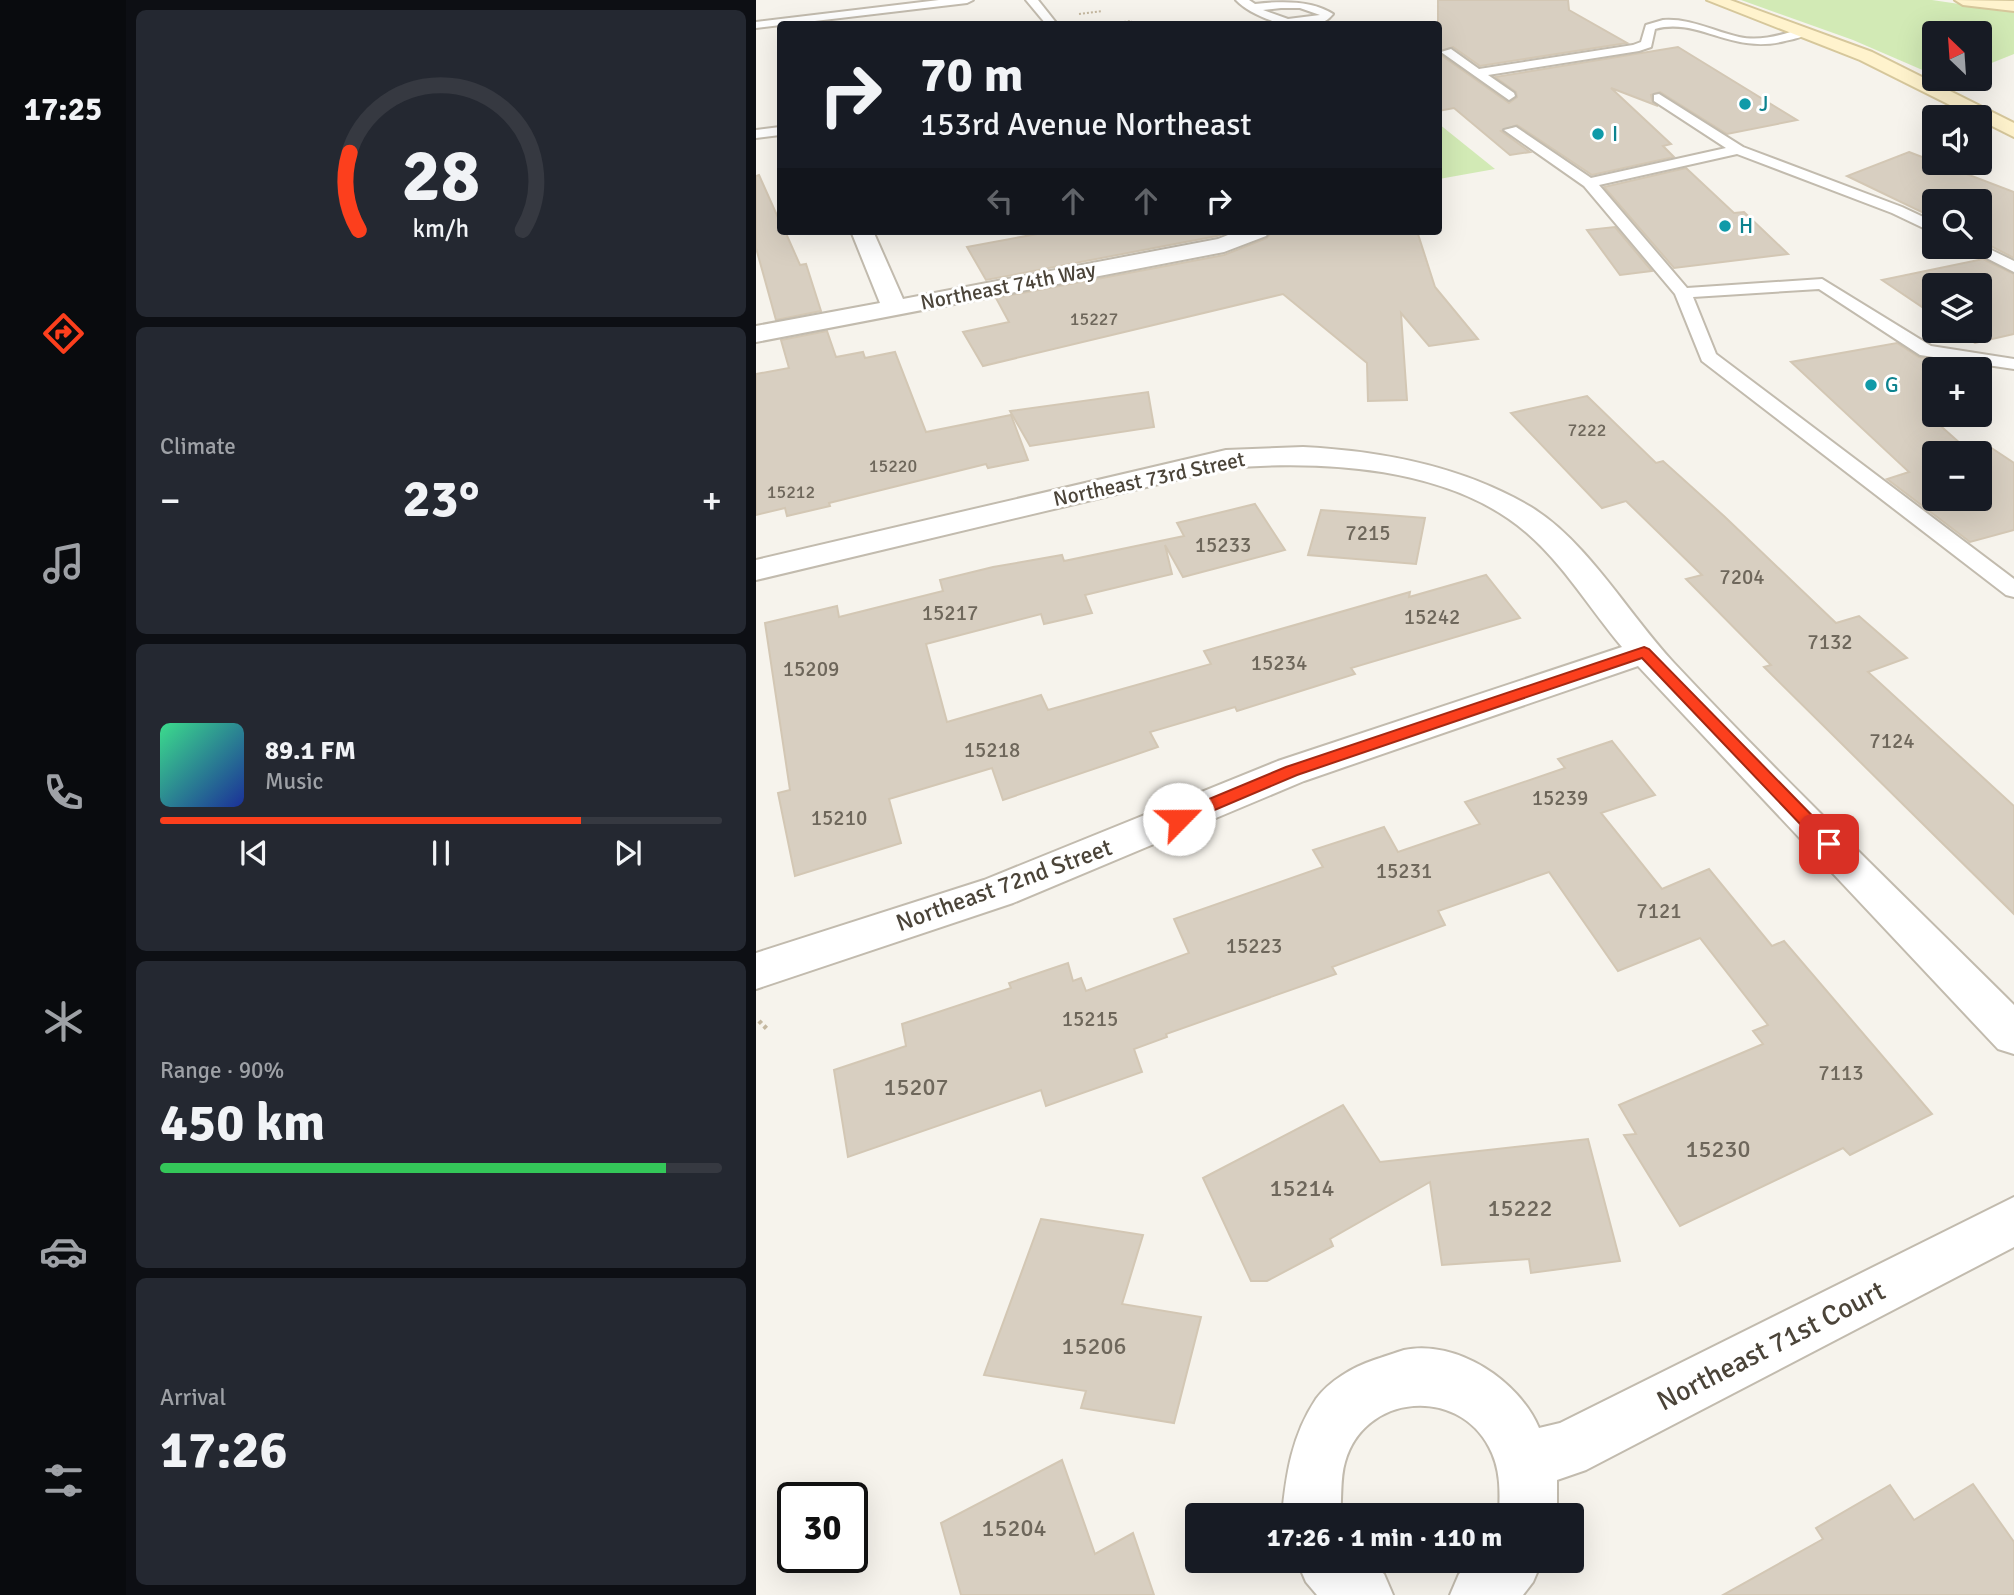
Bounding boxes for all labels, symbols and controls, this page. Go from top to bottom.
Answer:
north arrow [1922,21,1992,91]
map controls [1922,21,1992,511]
text: 70 m [920,45,1023,105]
icon: right [805,49,896,140]
text: 17:25 [24,90,102,129]
place label: J [1759,91,1768,117]
marker: J [1737,96,1753,112]
text: 153rd Avenue Northeast [920,105,1251,144]
button: sound [1922,105,1992,175]
place label: I [1612,121,1618,147]
marker: I [1590,126,1606,142]
text: 28 [402,132,480,221]
icon: left [981,182,1019,220]
icon: ahead [1054,182,1092,220]
icon: ahead [1127,182,1165,220]
icon: right [1200,182,1238,220]
button: search [1922,189,1992,259]
text: km/h [413,212,469,243]
place label: H [1739,213,1753,239]
marker: H [1717,218,1733,234]
street label: Northeast 74th Way [918,256,1098,316]
button: layers [1922,273,1992,343]
house number: 15227 [1070,308,1118,330]
icon: directions [39,309,88,358]
button: + [1922,357,1992,427]
place label: G [1885,372,1899,398]
marker: G [1863,377,1879,393]
house number: 7222 [1568,419,1606,441]
text: Climate [160,432,236,461]
button: − [1922,441,1992,511]
street label: Northeast 73rd Street [1051,446,1247,512]
house number: 15220 [869,455,917,477]
text: 23° [403,467,479,531]
text: − [160,477,181,524]
text: + [701,477,722,524]
house number: 15212 [767,481,815,503]
house number: 7215 [1345,520,1391,546]
house number: 15233 [1195,532,1251,558]
icon: music [39,539,88,588]
house number: 7204 [1719,564,1765,590]
house number: 15217 [922,600,978,626]
house number: 15242 [1404,604,1460,630]
house number: 7132 [1807,629,1853,655]
house number: 15234 [1251,650,1307,676]
house number: 15209 [783,656,839,682]
house number: 7124 [1869,728,1915,754]
text: 89.1 FM [265,735,356,767]
house number: 15218 [964,737,1020,763]
text: Music [265,767,323,796]
icon: phone [39,768,88,817]
position arrow [1142,782,1216,856]
house number: 15239 [1532,785,1588,811]
house number: 15210 [811,805,867,831]
pin [1799,814,1859,874]
icon: arrive [1810,825,1848,863]
street label: Northeast 72nd Street [892,832,1116,938]
icon: previous [235,834,273,872]
icon: pause [422,834,460,872]
icon: next [609,834,647,872]
house number: 15231 [1376,858,1432,884]
house number: 7121 [1636,898,1682,924]
house number: 15223 [1226,933,1282,959]
icon: climate [39,997,88,1046]
house number: 15215 [1062,1006,1118,1032]
text: Range · 90% [160,1056,284,1085]
house number: 7113 [1818,1060,1864,1086]
house number: 15207 [884,1072,948,1102]
text: 450 km [160,1091,325,1155]
house number: 15230 [1686,1134,1750,1164]
house number: 15214 [1270,1173,1334,1203]
house number: 15222 [1488,1193,1552,1223]
icon: car [39,1227,88,1276]
street label: Northeast 71st Court [1651,1274,1891,1418]
house number: 15206 [1062,1331,1126,1361]
text: Arrival [160,1383,226,1412]
text: 17:26 [160,1418,288,1482]
icon: filters [39,1456,88,1505]
speed limit sign: 30 [777,1482,868,1573]
house number: 15204 [982,1513,1046,1543]
text: 17:26 · 1 min · 110 m [1267,1522,1502,1554]

